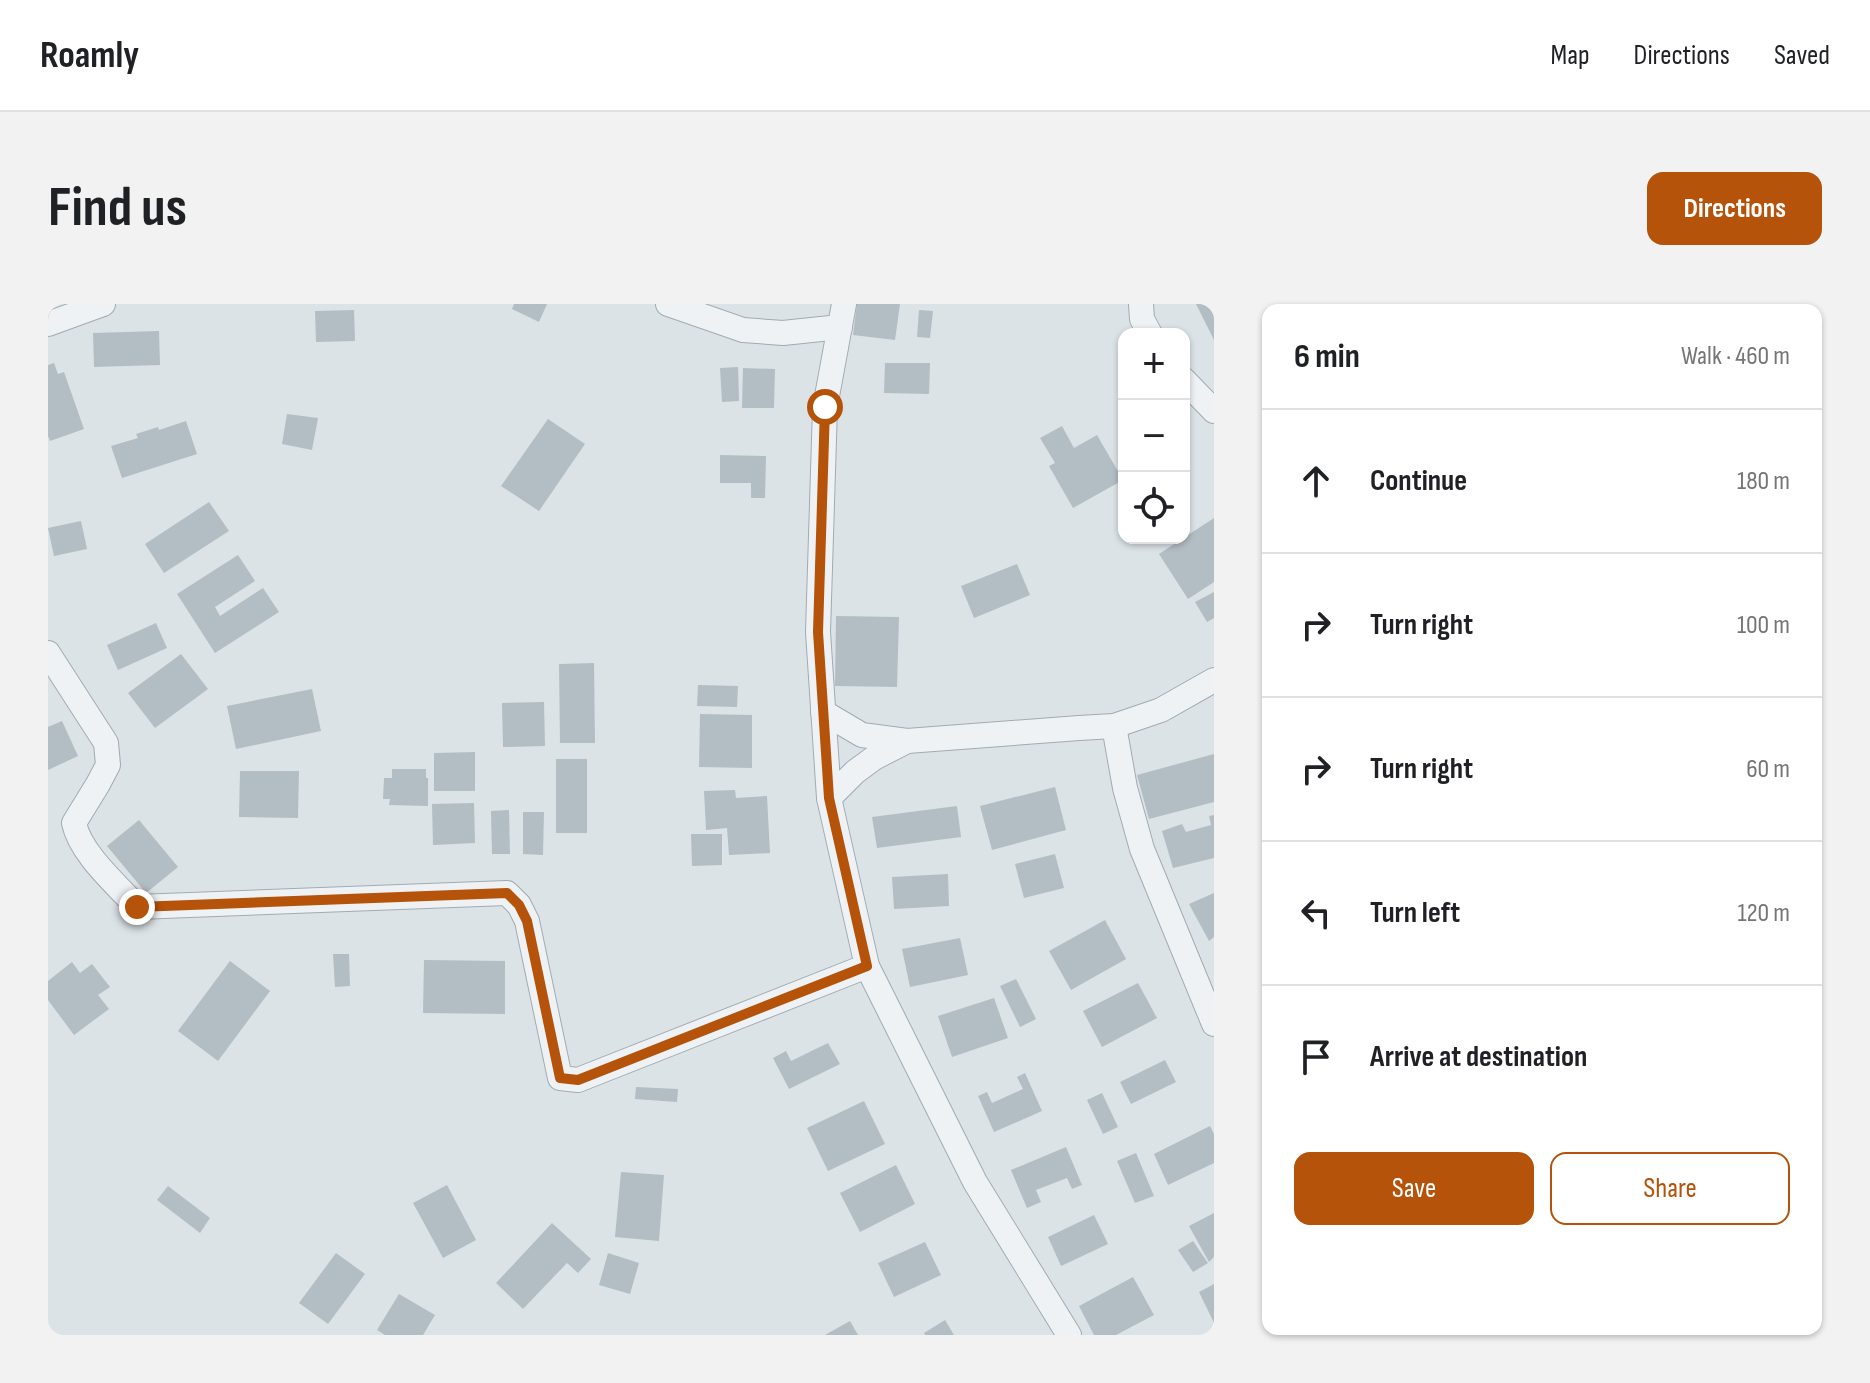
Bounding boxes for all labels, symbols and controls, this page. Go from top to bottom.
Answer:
text: Roamly [40,33,139,78]
text: Map [1551,39,1590,72]
text: Directions [1634,39,1730,72]
text: Saved [1774,39,1830,72]
button: Directions [1647,172,1822,245]
text: Find us [48,175,187,242]
map controls [1118,328,1190,544]
button: + [1118,328,1190,400]
text: 6 min [1294,336,1360,377]
text: Walk · 460 m [1681,341,1790,372]
route start [807,389,843,425]
button: − [1118,400,1190,472]
icon: ahead [1294,459,1338,503]
text: Continue [1370,463,1467,499]
text: 180 m [1737,466,1790,497]
button: locate [1118,472,1190,544]
icon: right [1294,603,1338,647]
text: Turn right [1370,607,1473,643]
text: 100 m [1737,610,1790,641]
icon: right [1294,747,1338,791]
text: Turn right [1370,751,1473,787]
text: 60 m [1746,754,1790,785]
route end [119,889,155,925]
icon: left [1294,891,1338,935]
text: Turn left [1370,895,1460,931]
text: 120 m [1737,898,1790,929]
icon: arrive [1294,1035,1338,1079]
text: Arrive at destination [1370,1039,1587,1075]
button: Save [1294,1152,1534,1225]
button: Share [1550,1152,1790,1225]

